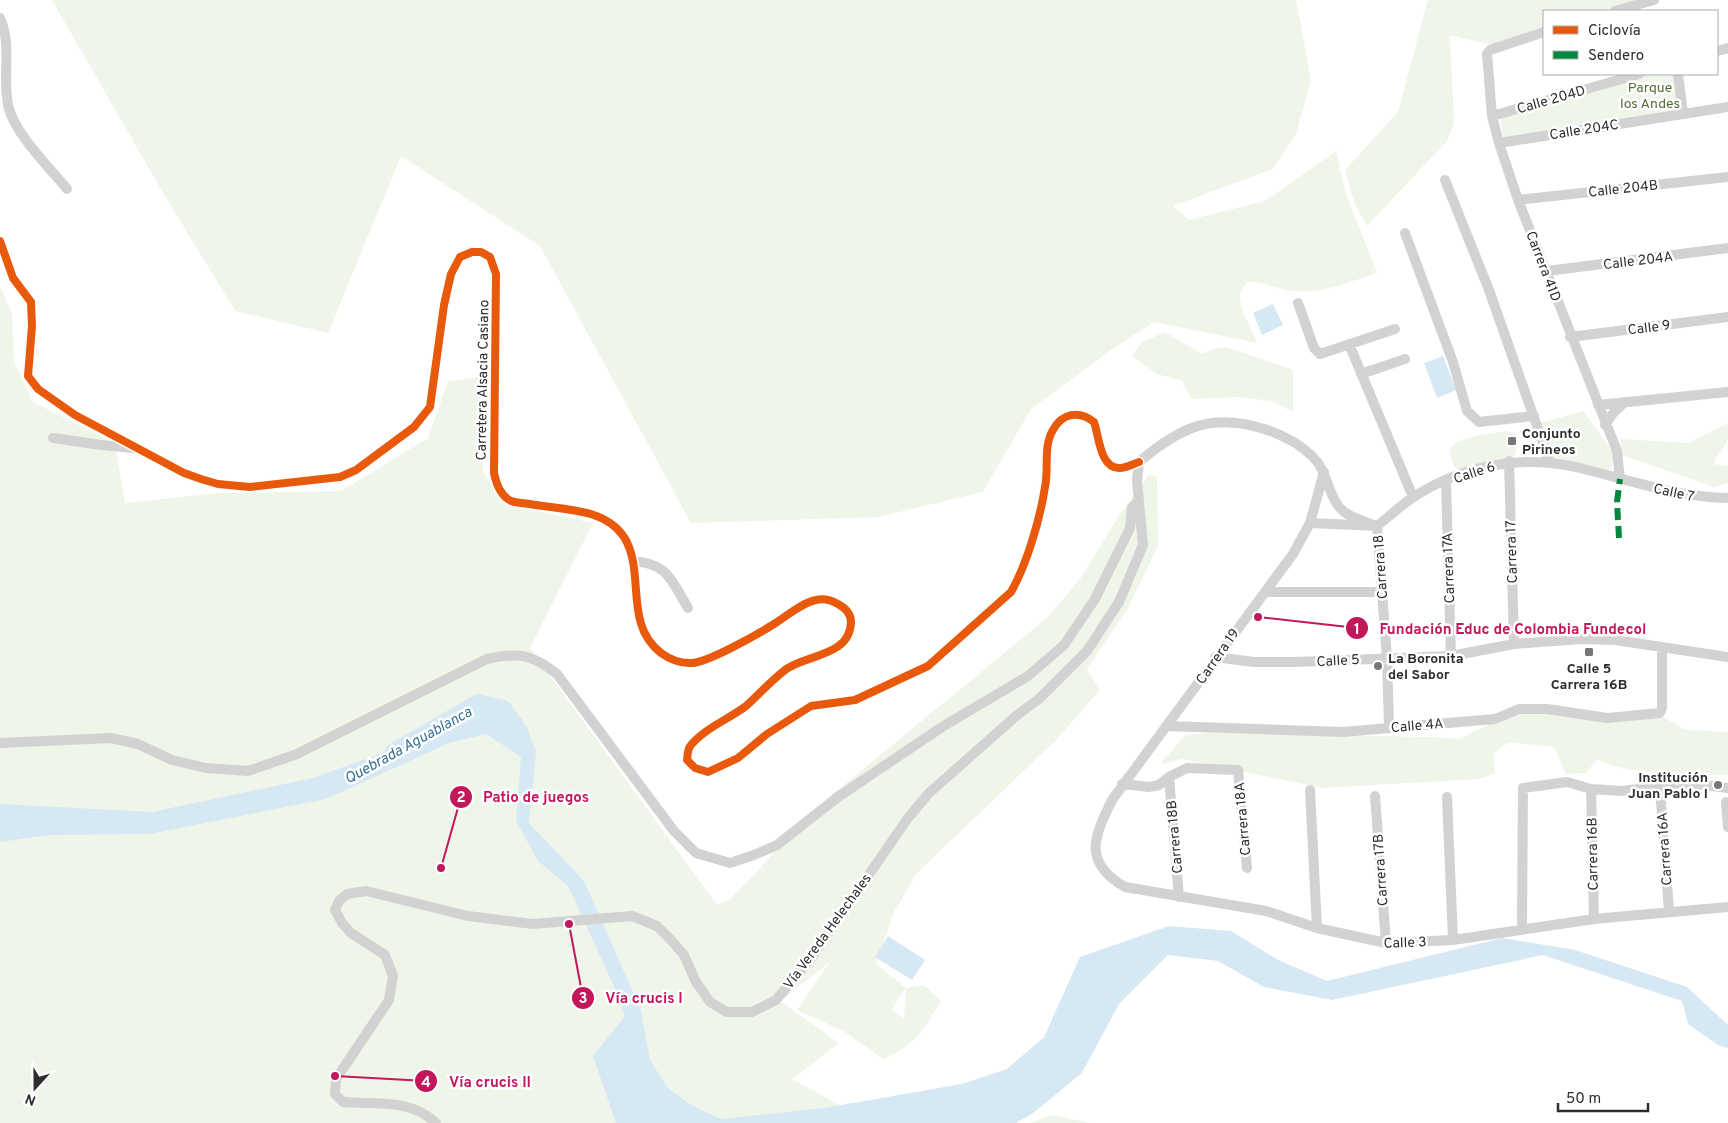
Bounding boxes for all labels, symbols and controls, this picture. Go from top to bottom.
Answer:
legend [1543,10,1718,75]
text: Ciclovía [1588,22,1641,41]
text: Sendero [1588,47,1644,66]
park label: Parque los Andes [1620,80,1680,113]
street label: Calle 204D [1515,83,1588,118]
street label: Calle 204C [1548,117,1620,144]
street label: Calle 204B [1587,177,1659,202]
street label: Carrera 41D [1521,229,1564,304]
street label: Calle 204A [1602,249,1674,274]
street label: Carretera Alsacia Casiano [474,299,493,461]
street label: Calle 9 [1627,317,1672,340]
place label: Conjunto Pirineos [1522,426,1581,459]
marker: Conjunto Pirineos [1506,435,1518,447]
street label: Calle 6 [1451,459,1498,488]
street label: Calle 7 [1652,481,1696,506]
street label: Carrera 17 [1503,520,1522,584]
street label: Carrera 17A [1440,532,1459,604]
street label: Carrera 18 [1371,534,1392,600]
callout: Fundación Educ de Colombia Fundecol [1345,613,1657,643]
text: 1 [1354,621,1360,640]
text: Fundación Educ de Colombia Fundecol [1380,621,1646,640]
street label: Carrera 19 [1193,626,1244,688]
marker: Calle 5 Carrera 16B [1583,646,1595,658]
place label: La Boronita del Sabor [1388,651,1464,684]
street label: Calle 5 [1316,652,1360,671]
marker: La Boronita del Sabor [1372,660,1384,672]
place label: Calle 5 Carrera 16B [1551,661,1627,694]
water label: Quebrada Aguablanca [342,703,476,789]
street label: Calle 4A [1390,716,1444,737]
place label: Institución Juan Pablo I [1628,770,1708,803]
marker: Institución Juan Pablo I [1712,779,1724,791]
street label: Carrera 18A [1232,781,1255,856]
callout: Patio de juegos [448,782,599,812]
text: 2 [456,789,466,808]
text: Patio de juegos [483,789,589,808]
street label: Carrera 18B [1164,800,1187,874]
street label: Carrera 16A [1654,812,1677,886]
street label: Carrera 16B [1584,817,1603,891]
street label: Carrera 17B [1370,833,1392,906]
street label: Vía Vereda Helechales [781,871,876,993]
street label: Calle 3 [1383,934,1427,953]
callout: Vía crucis I [570,983,693,1013]
text: 3 [579,990,588,1009]
text: Vía crucis I [605,990,683,1009]
north arrow [10,1063,60,1113]
callout: Vía crucis II [414,1066,541,1096]
text: 4 [421,1074,431,1093]
text: Vía crucis II [449,1074,531,1093]
scale bar [1558,1080,1648,1112]
text: N [23,1089,39,1108]
text: 50 m [1566,1090,1601,1109]

